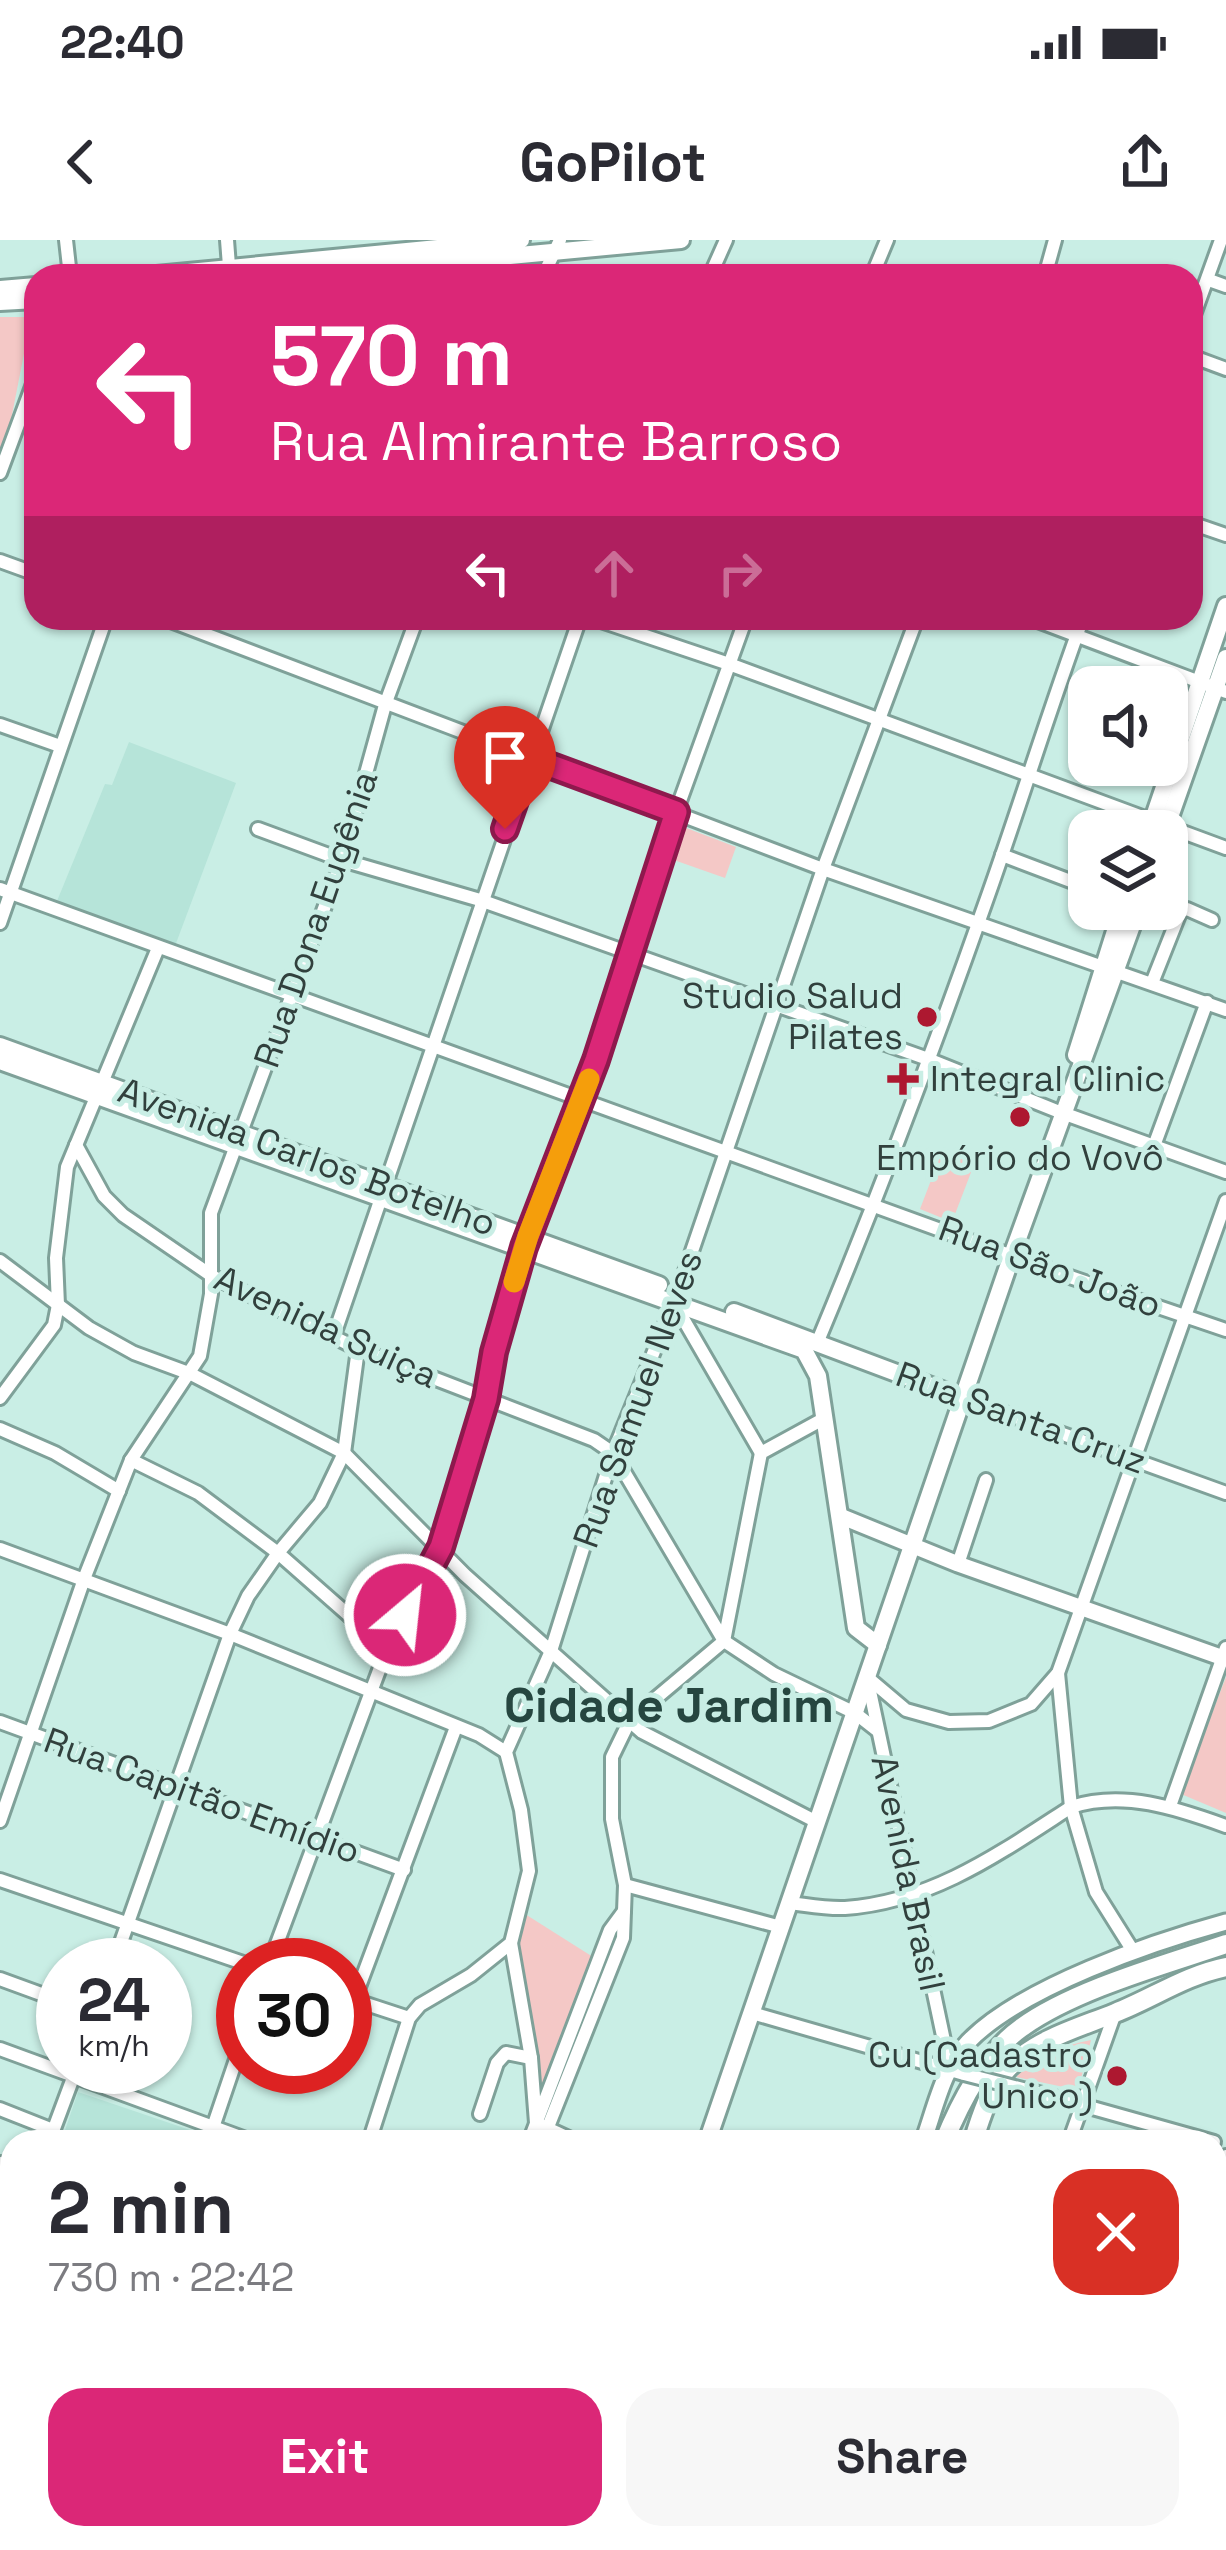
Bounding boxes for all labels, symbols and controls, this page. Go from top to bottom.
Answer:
text: 22:40 [60,14,185,71]
text: GoPilot [520,128,706,197]
icon: back [48,129,114,195]
icon: share [1112,129,1178,195]
text: 570 m [270,302,513,410]
icon: left [72,312,228,468]
text: Rua Almirante Barroso [270,407,843,476]
icon: left [455,540,521,606]
icon: ahead [581,540,647,606]
icon: right [707,540,773,606]
map controls [1068,666,1188,930]
button: sound [1068,666,1188,786]
pin [454,706,556,829]
icon: arrive [472,724,538,790]
street label: Rua Dona Eugênia [244,764,388,1074]
button: layers [1068,810,1188,930]
place label: Studio Salud Pilates [682,973,903,1060]
marker: Studio Salud Pilates [914,1004,940,1030]
place label: Integral Clinic [930,1056,1166,1102]
marker: Integral Clinic [887,1063,919,1095]
street label: Avenida Carlos Botelho [112,1067,502,1247]
marker: Empório do Vovô [1007,1104,1033,1130]
place label: Empório do Vovô [876,1135,1164,1181]
street label: Rua São João [932,1205,1168,1329]
street label: Rua Samuel Neves [563,1244,713,1554]
street label: Avenida Suiça [207,1255,445,1399]
street label: Rua Santa Cruz [890,1351,1152,1485]
position arrow [342,1552,468,1678]
district label: Cidade Jardim [504,1675,834,1736]
street label: Rua Capitão Emídio [38,1717,366,1875]
street label: Avenida Brasil [861,1751,955,1995]
speed limit sign: 30 [216,1938,372,2094]
text: 24 [78,1962,150,2039]
text: km/h [78,2026,150,2065]
place label: Cu (Cadastro Unico) [868,2032,1093,2119]
marker: Cu (Cadastro Unico) [1104,2063,1130,2089]
text: 2 min [48,2162,234,2254]
button: close [1053,2169,1179,2295]
text: 730 m · 22:42 [48,2253,294,2302]
button: Exit [48,2388,602,2526]
button: Share [626,2388,1179,2526]

